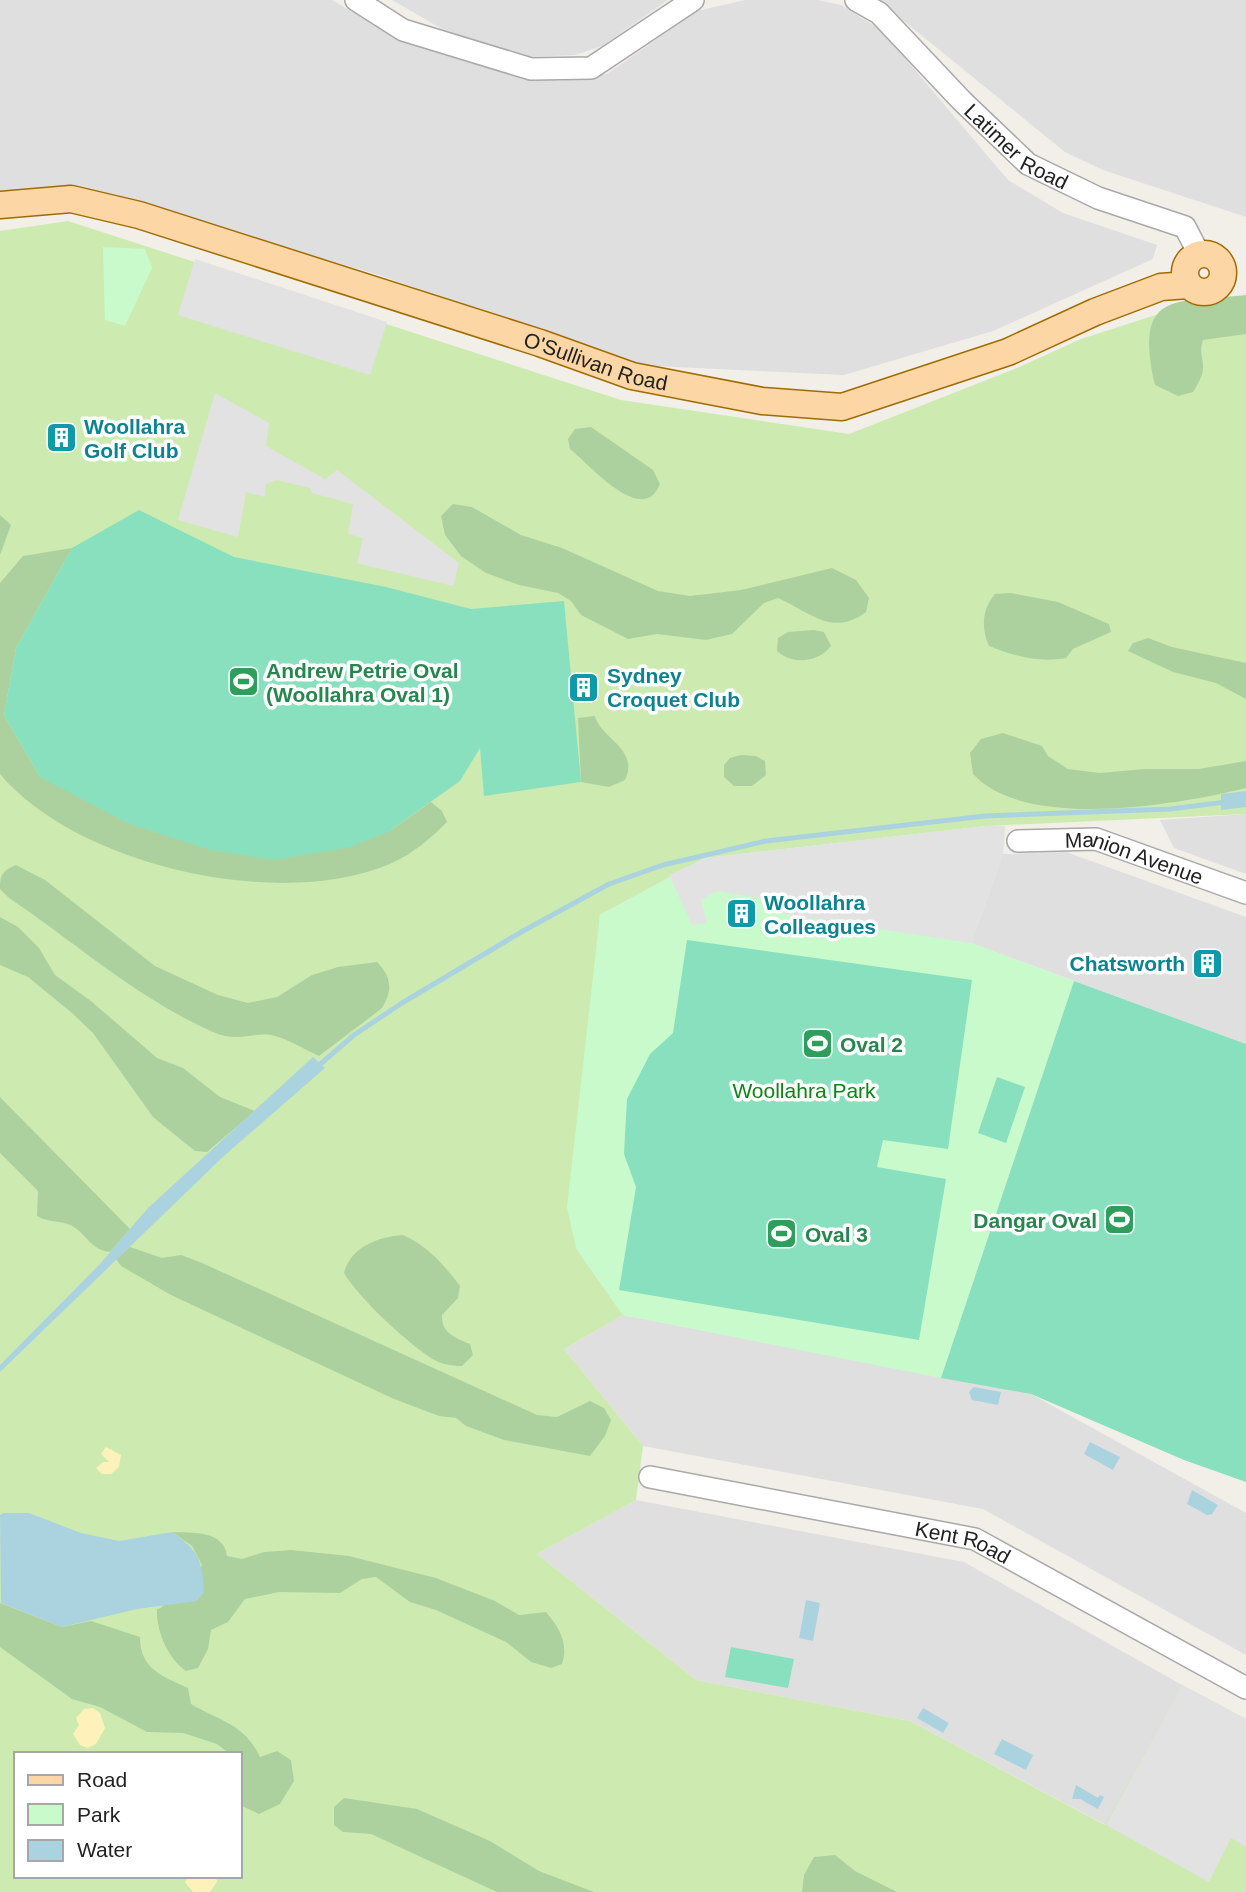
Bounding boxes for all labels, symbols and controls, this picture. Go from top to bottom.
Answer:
street label: Latimer Road [960,99,1072,193]
street label: O'Sullivan Road [521,327,670,394]
place label: Woollahra Golf Club [84,415,185,462]
building icon: Woollahra Golf Club [44,421,78,455]
place label: Andrew Petrie Oval (Woollahra Oval 1) [266,659,459,706]
place label: Sydney Croquet Club [607,664,740,711]
sports icon: Andrew Petrie Oval (Woollahra Oval 1) [226,665,260,699]
building icon: Sydney Croquet Club [567,670,601,704]
street label: Manion Avenue [1064,827,1206,888]
place label: Woollahra Colleagues [764,891,876,938]
building icon: Woollahra Colleagues [724,897,758,931]
building icon: Chatsworth [1191,946,1225,980]
place label: Chatsworth [1070,952,1185,975]
sports icon: Oval 2 [800,1027,834,1061]
place label: Oval 2 [840,1033,903,1056]
park label: Woollahra Park [732,1079,876,1102]
sports icon: Dangar Oval [1103,1203,1137,1237]
place label: Dangar Oval [973,1209,1097,1232]
sports icon: Oval 3 [765,1217,799,1251]
place label: Oval 3 [805,1223,868,1246]
street label: Kent Road [913,1516,1015,1568]
legend [14,1752,242,1878]
text: Road [77,1768,127,1791]
text: Park [77,1803,121,1826]
text: Water [77,1838,132,1861]

